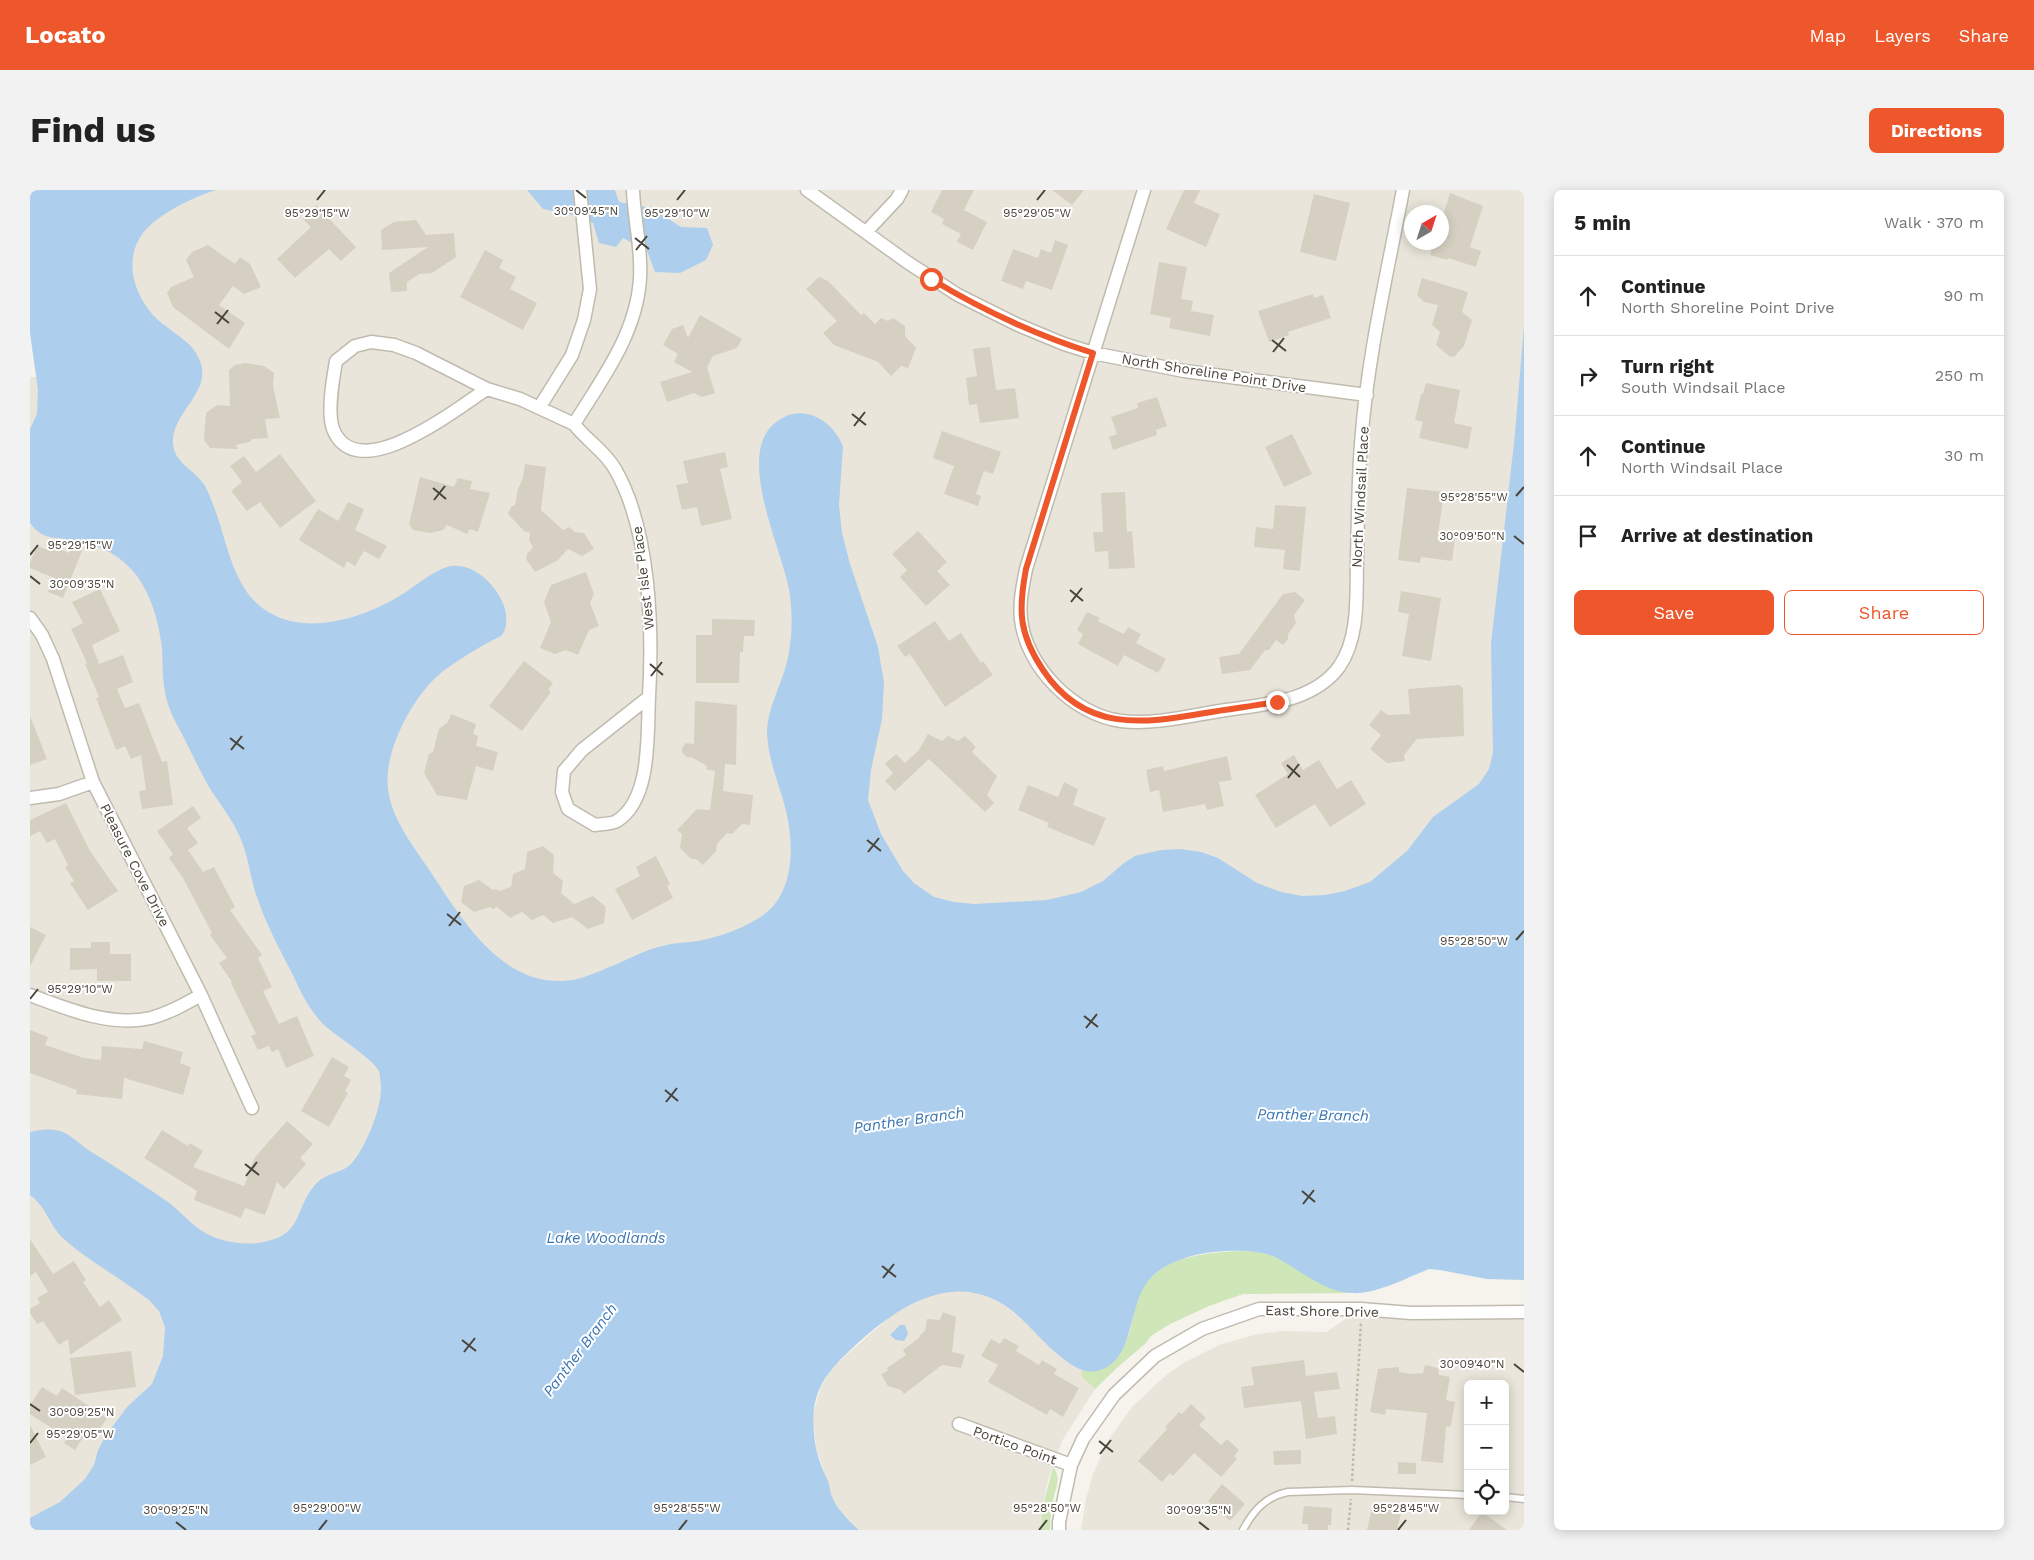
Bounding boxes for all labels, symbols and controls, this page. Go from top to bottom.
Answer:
text: Locato [25,21,106,49]
text: Map [1809,25,1846,46]
text: Layers [1874,25,1931,46]
text: Share [1959,25,2009,46]
button: Directions [1869,108,2004,153]
text: Find us [30,109,156,151]
text: 30°09'45"N [554,204,618,218]
north arrow [1404,205,1449,250]
text: 95°29'15"W [284,206,350,220]
text: 95°29'10"W [644,206,710,220]
text: 95°29'05"W [1003,206,1071,220]
text: 5 min [1574,210,1631,235]
text: Walk · 370 m [1884,213,1984,232]
route start [920,268,943,291]
text: Continue [1621,275,1705,298]
icon: ahead [1574,282,1602,310]
text: 90 m [1943,286,1984,305]
text: North Shoreline Point Drive [1621,298,1835,317]
street label: North Shoreline Point Drive [1120,350,1308,396]
text: Turn right [1621,355,1714,378]
icon: right [1574,362,1602,390]
text: 250 m [1935,366,1984,385]
text: South Windsail Place [1621,378,1785,397]
street label: North Windsail Place [1348,426,1372,568]
text: Continue [1621,435,1705,458]
icon: ahead [1574,442,1602,470]
text: 30 m [1944,446,1984,465]
text: North Windsail Place [1621,458,1783,477]
text: 95°28'55"W [1440,490,1508,504]
icon: arrive [1574,522,1602,550]
text: Arrive at destination [1621,524,1813,547]
street label: West Isle Place [629,525,657,631]
text: 30°09'50"N [1439,529,1505,543]
text: 95°29'15"W [47,538,113,552]
text: 30°09'35"N [49,577,115,591]
button: Save [1574,590,1774,635]
button: Share [1784,590,1984,635]
route end [1266,691,1289,714]
street label: Pleasure Cove Drive [97,801,173,929]
text: 95°28'50"W [1440,934,1508,948]
text: 95°29'10"W [47,982,113,996]
water label: Panther Branch [852,1103,966,1137]
water label: Panther Branch [1257,1105,1369,1125]
water label: Lake Woodlands [546,1229,666,1247]
water label: Panther Branch [539,1300,621,1400]
street label: East Shore Drive [1265,1302,1379,1320]
text: 30°09'40"N [1439,1357,1505,1371]
map controls [1464,1380,1509,1515]
button: + [1464,1380,1509,1425]
text: 30°09'25"N [49,1405,115,1419]
street label: Portico Point [971,1422,1059,1468]
button: − [1464,1425,1509,1470]
text: 95°29'05"W [46,1427,114,1441]
button: locate [1464,1470,1509,1515]
text: 95°29'00"W [293,1501,362,1515]
text: 95°28'55"W [653,1501,721,1515]
text: 95°28'50"W [1013,1501,1081,1515]
text: 95°28'45"W [1373,1501,1440,1515]
text: 30°09'25"N [143,1503,209,1517]
text: 30°09'35"N [1166,1503,1232,1517]

